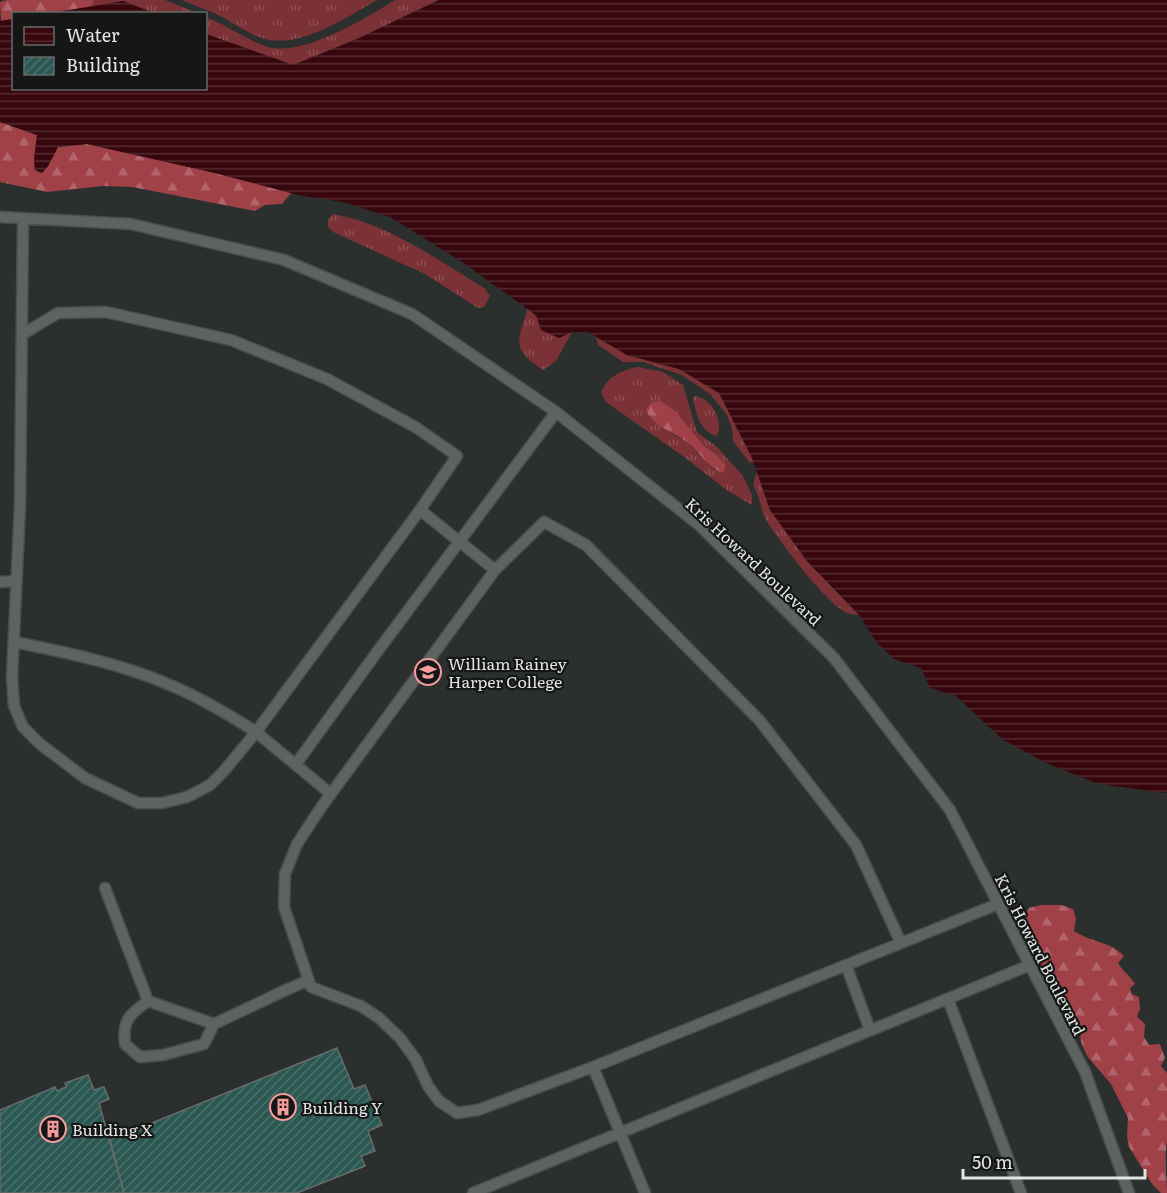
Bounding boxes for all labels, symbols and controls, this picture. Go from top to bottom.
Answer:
legend [12,12,207,90]
text: Water [66,21,120,48]
text: Building [66,51,141,78]
street label: Kris Howard Boulevard [681,491,828,631]
place label: William Rainey Harper College [448,651,568,693]
school or university icon: William Rainey Harper College [413,657,443,687]
street label: Kris Howard Boulevard [990,869,1092,1039]
building icon: Building Y [268,1092,298,1122]
place label: Building Y [302,1095,383,1119]
building icon: Building X [38,1114,68,1144]
place label: Building X [72,1117,153,1141]
scale bar [963,1142,1144,1180]
text: 50 m [972,1148,1013,1175]

